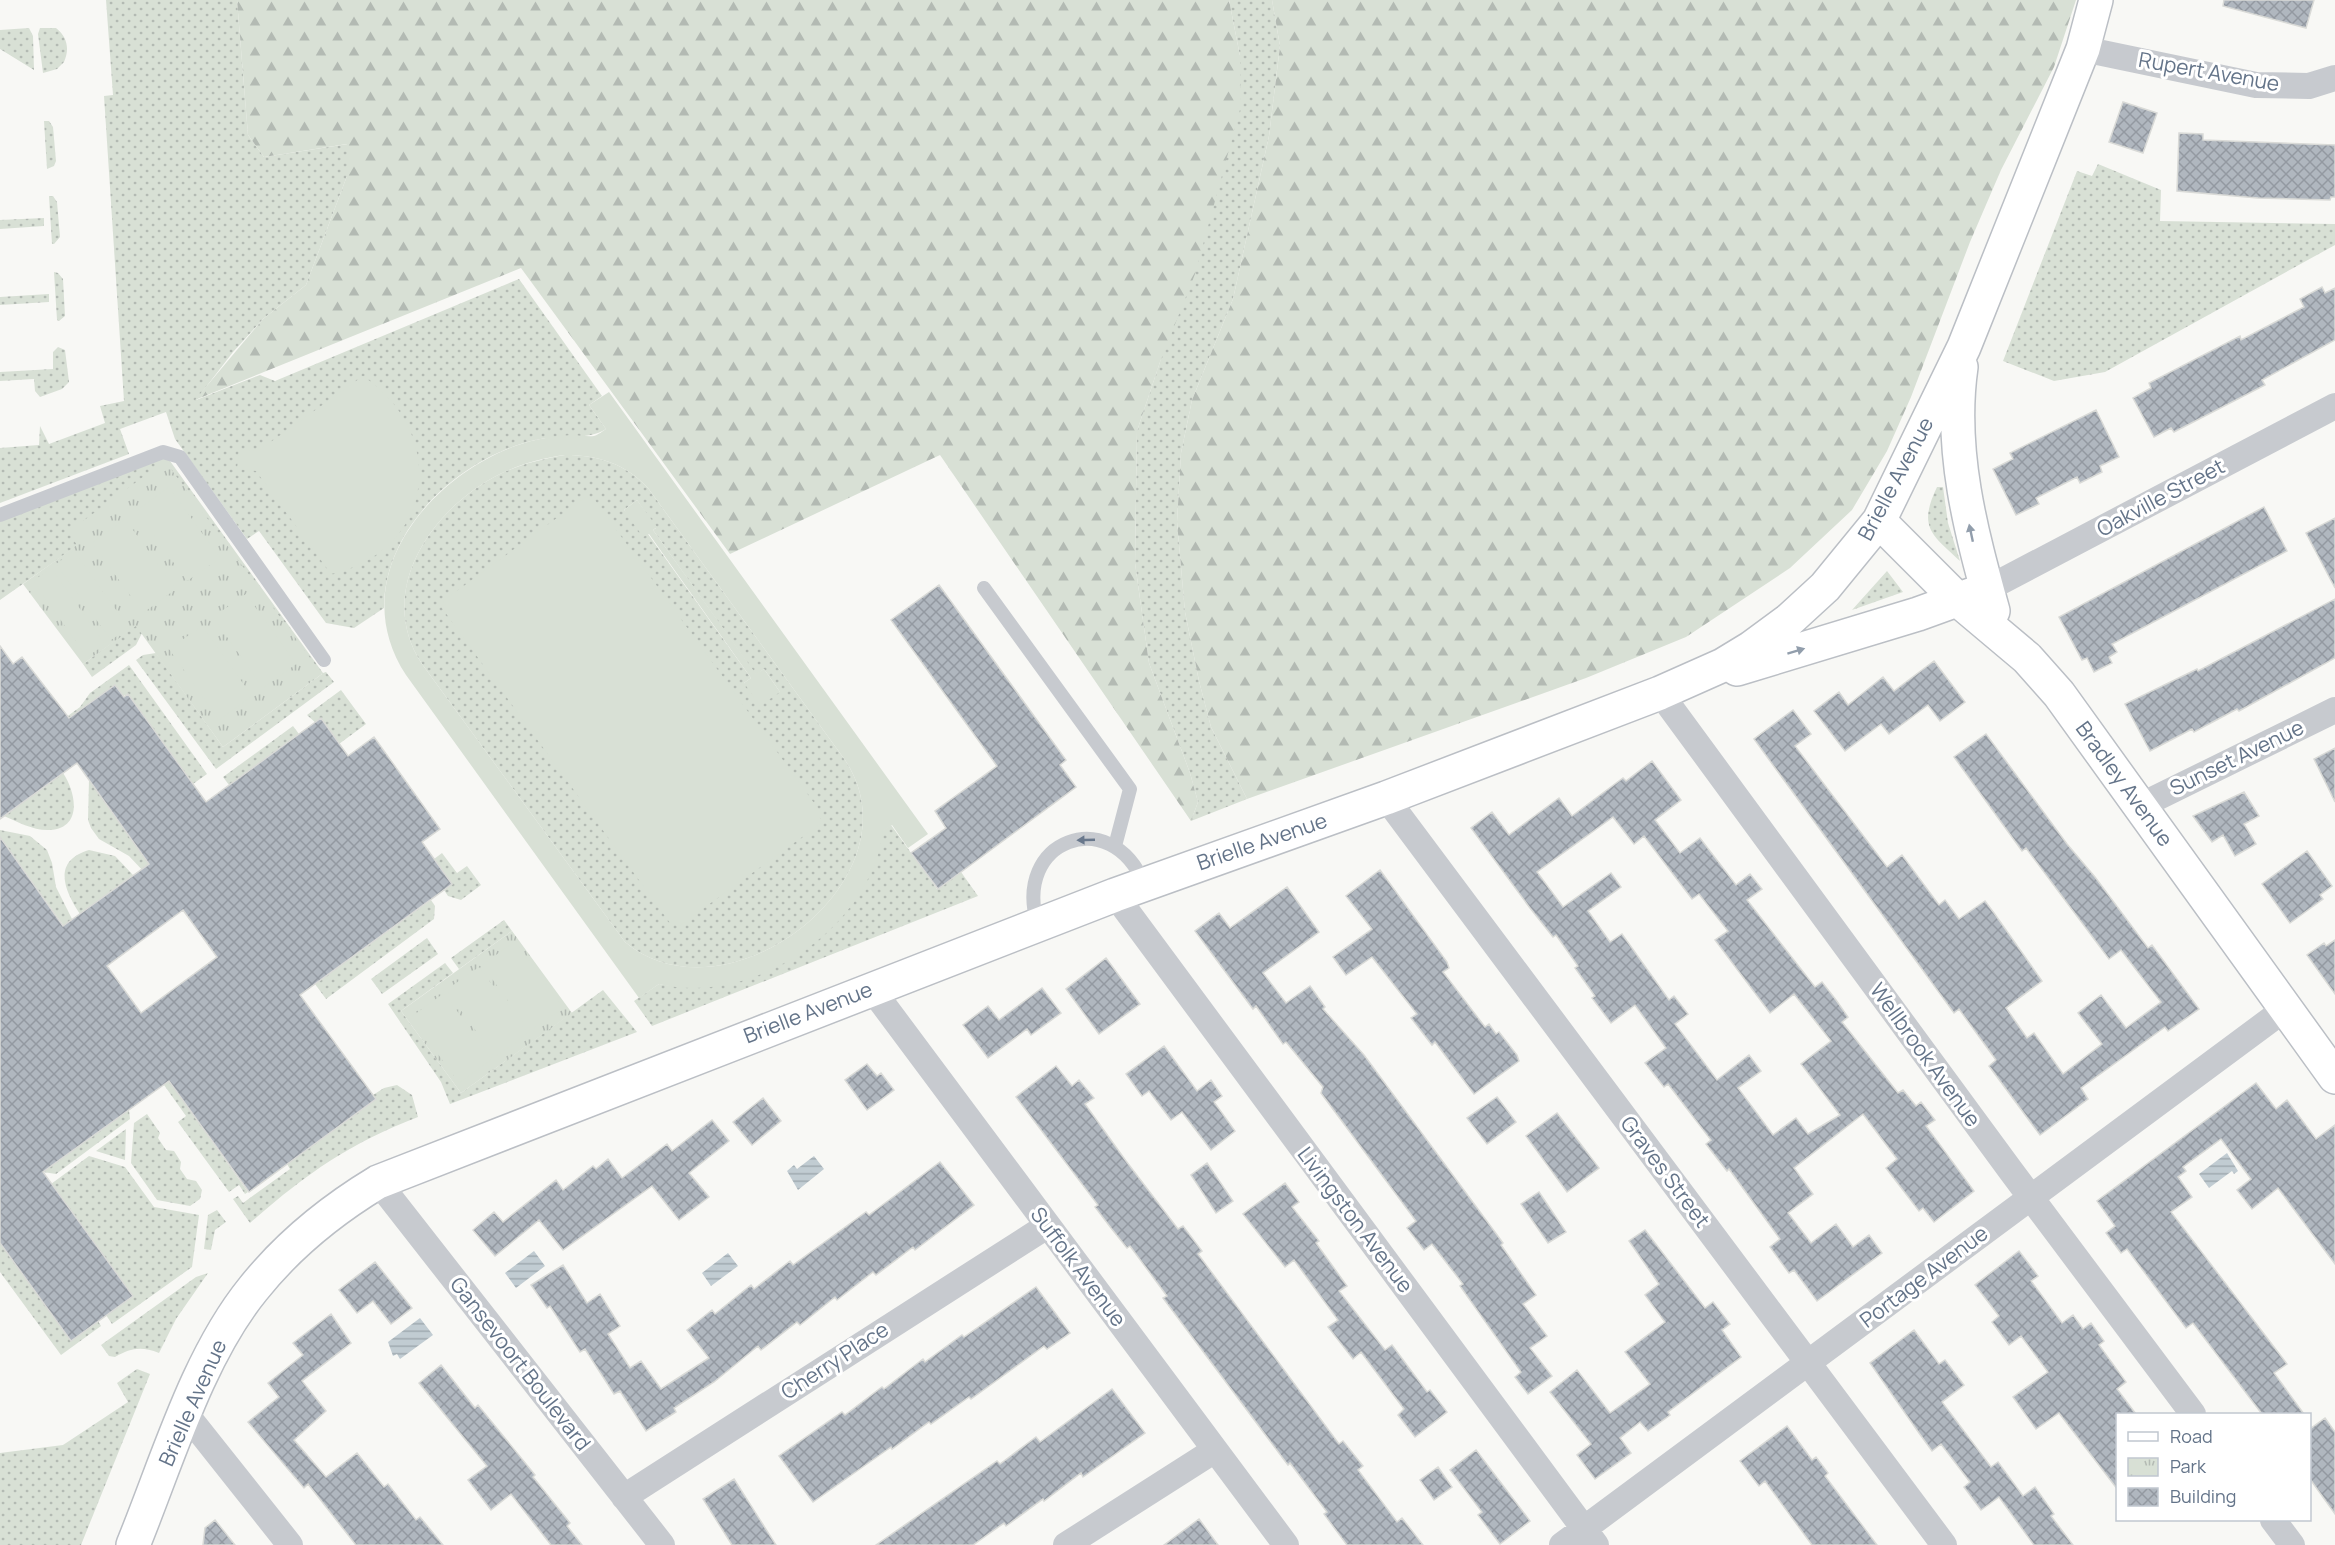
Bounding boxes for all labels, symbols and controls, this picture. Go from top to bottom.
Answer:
street label: Rupert Avenue [2137,45,2282,97]
street label: Brielle Avenue [1851,412,1939,545]
street label: Oakville Street [2092,452,2229,543]
one-way arrow [1966,523,1976,542]
one-way arrow [1787,646,1805,655]
street label: Sunset Avenue [2165,713,2308,802]
street label: Bradley Avenue [2070,715,2180,852]
street label: Brielle Avenue [1193,806,1330,876]
one-way arrow [1076,836,1095,845]
street label: Brielle Avenue [739,975,876,1049]
street label: Wellbrook Avenue [1864,977,1988,1132]
street label: Graves Street [1615,1110,1717,1233]
street label: Livingston Avenue [1292,1141,1420,1298]
street label: Suffolk Avenue [1025,1201,1133,1332]
street label: Portage Avenue [1854,1219,1993,1334]
street label: Gansevoort Boulevard [444,1271,597,1456]
street label: Cherry Place [775,1315,894,1405]
street label: Brielle Avenue [152,1335,232,1470]
legend [2116,1413,2311,1521]
text: Road [2170,1424,2213,1448]
text: Park [2170,1454,2207,1478]
text: Building [2170,1484,2236,1508]

